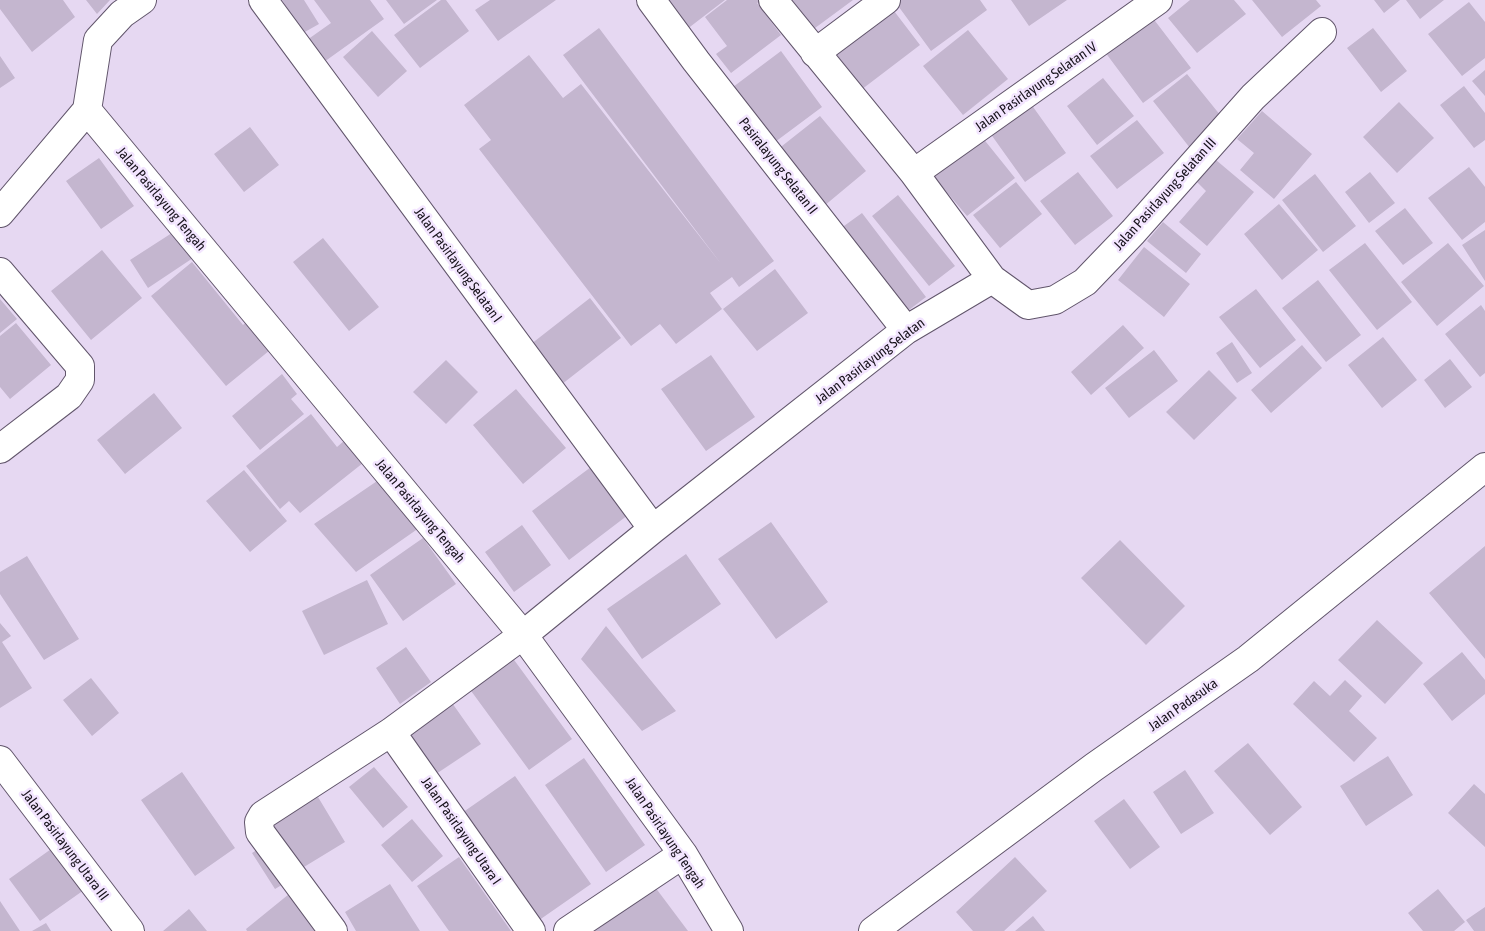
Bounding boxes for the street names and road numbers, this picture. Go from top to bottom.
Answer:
street label: Jalan Pasirlayung Selatan IV [972,39,1100,135]
street label: Pasiralayung Selatan II [735,114,821,218]
street label: Jalan Pasirlayung Selatan III [1110,134,1220,254]
street label: Jalan Pasirlayung Tengah [113,144,209,254]
street label: Jalan Pasirlayung Selatan I [411,204,505,326]
street label: Jalan Pasirlayung Selatan [812,314,928,408]
street label: Jalan Pasirlayung Tengah [372,456,468,566]
street label: Jalan Padasuka [1145,675,1221,735]
street label: Jalan Pasirlayung Utara I [418,774,504,888]
street label: Jalan Pasirlayung Tengah [622,774,708,892]
street label: Jalan Pasirlayung Utara III [18,786,112,904]

